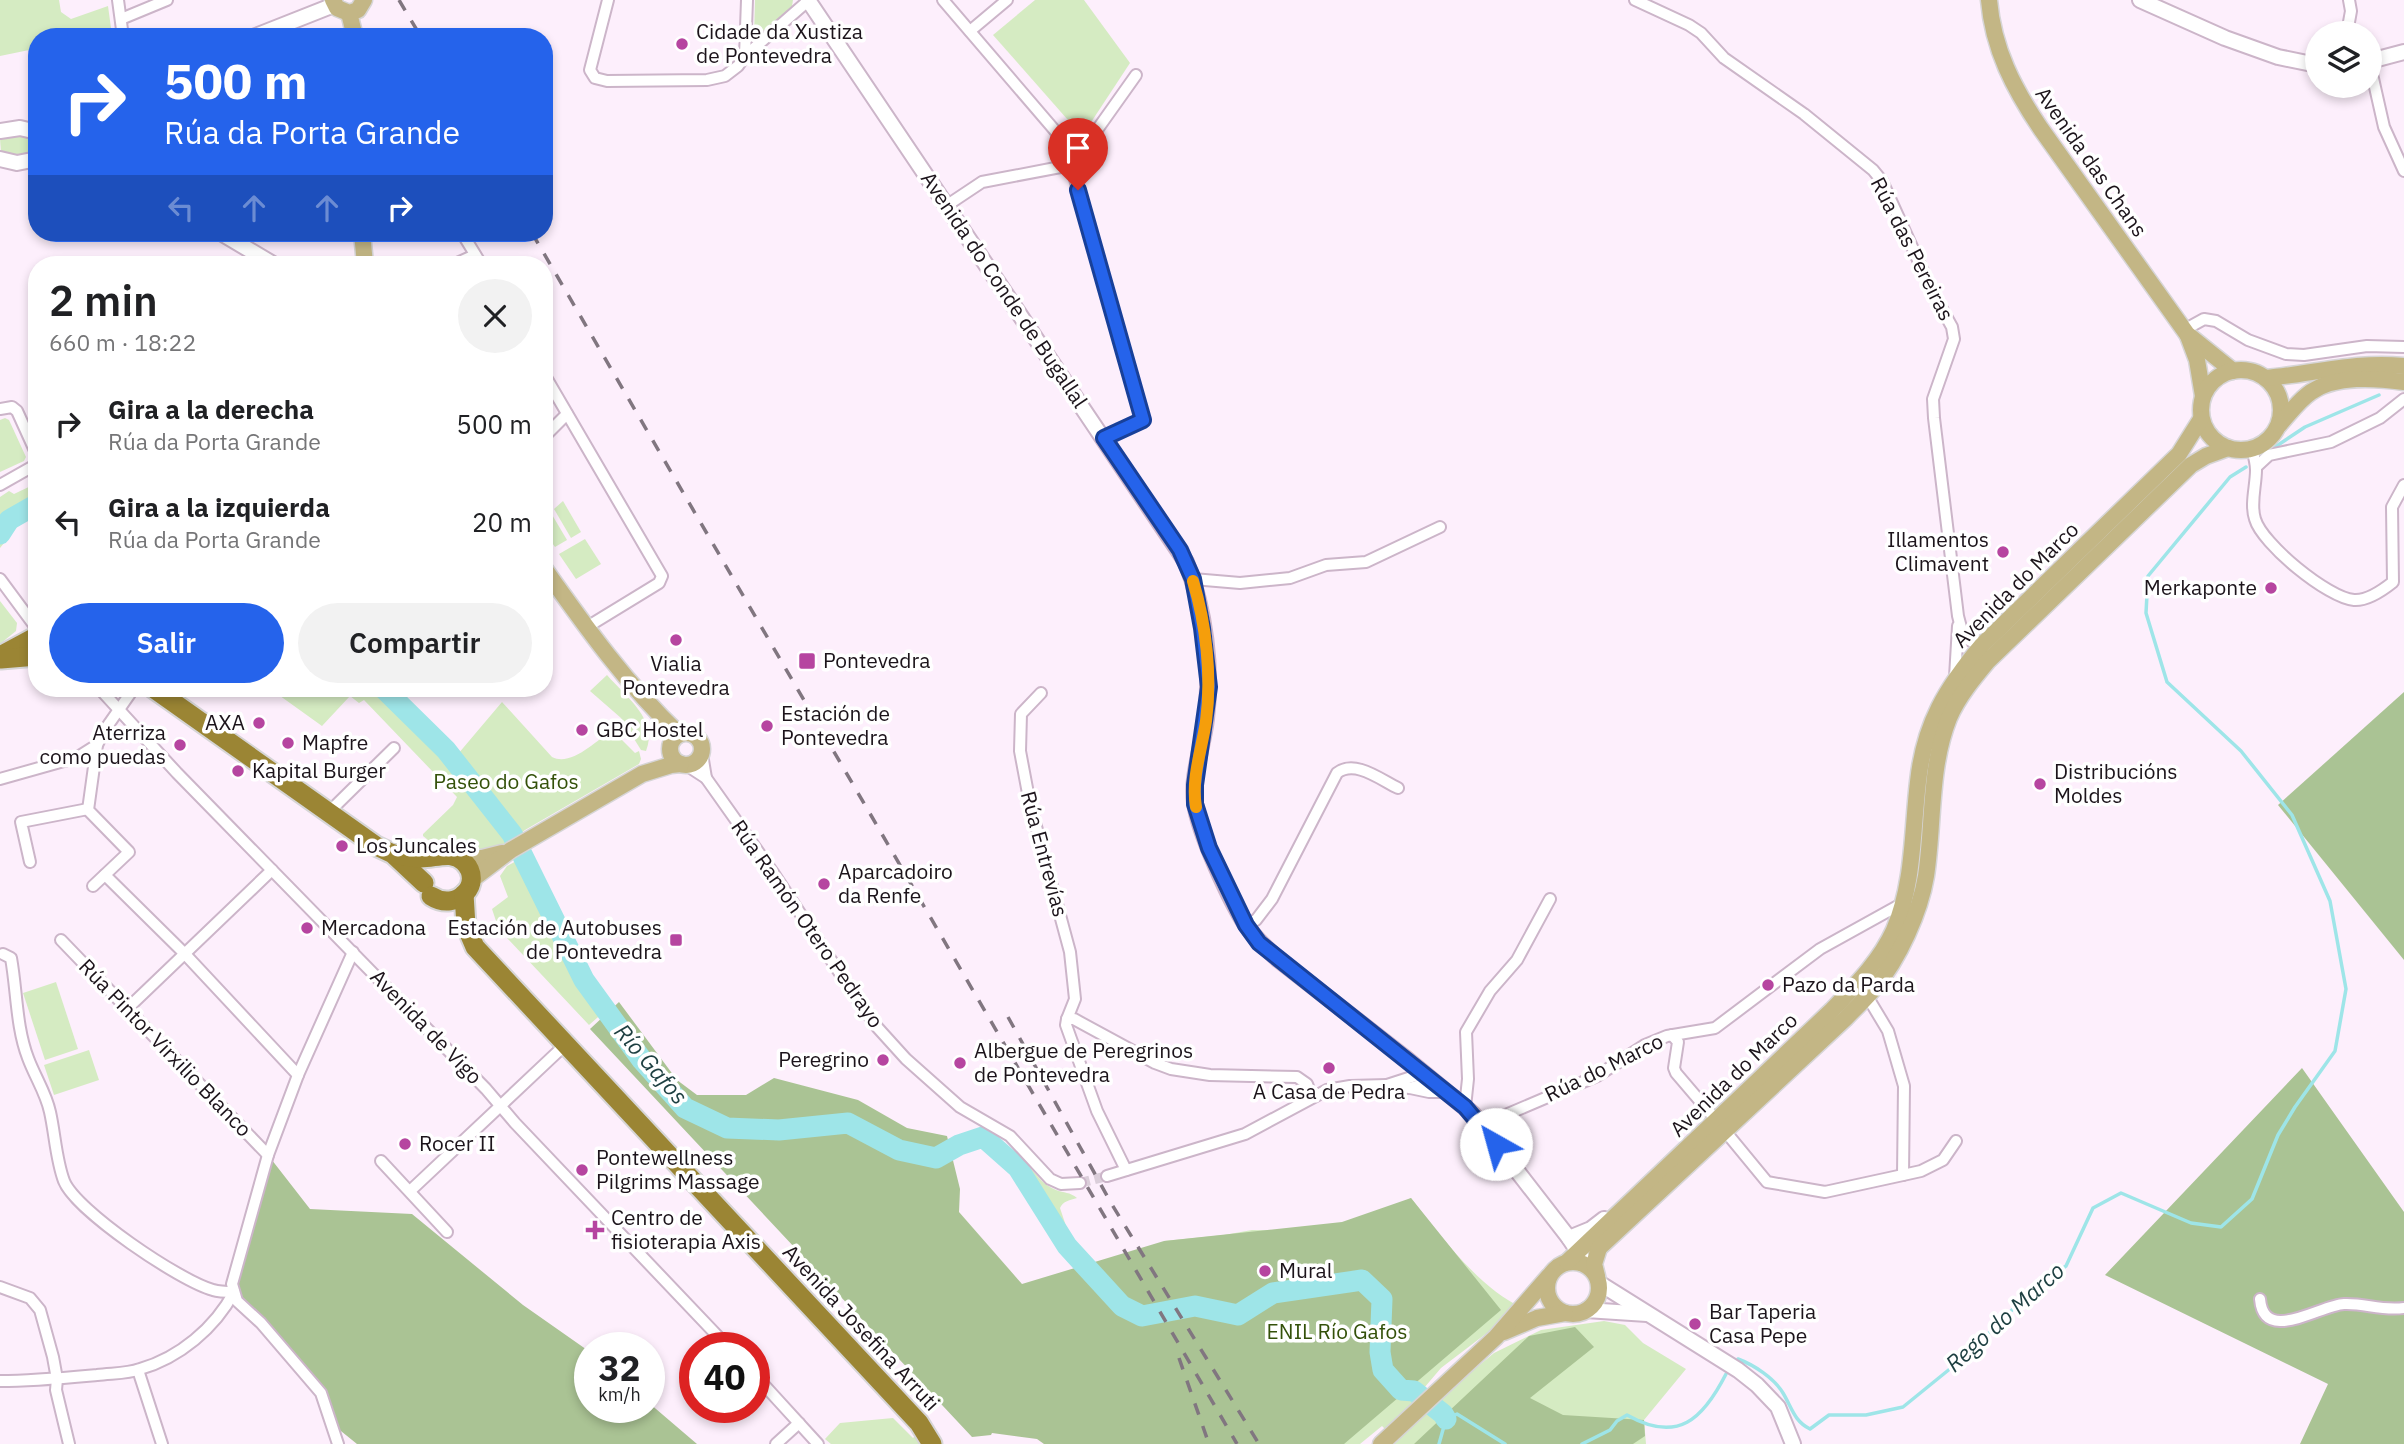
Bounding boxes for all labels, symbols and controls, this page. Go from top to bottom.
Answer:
place label: Cidade da Xustiza de Pontevedra [696,17,863,69]
map controls [2305,21,2382,98]
button: layers [2305,21,2382,98]
marker: Cidade da Xustiza de Pontevedra [674,36,690,52]
text: 500 m [164,49,308,112]
icon: right [49,56,140,147]
street label: Avenida das Chans [2030,81,2154,242]
text: Rúa da Porta Grande [164,111,460,153]
pin [1048,118,1108,190]
icon: arrive [1059,129,1097,167]
street label: Avenida do Conde de Bugallal [915,166,1095,413]
street label: Rúa das Pereiras [1865,172,1961,325]
icon: left [162,189,200,227]
icon: ahead [235,189,273,227]
icon: ahead [308,189,346,227]
icon: right [381,189,419,227]
text: 2 min [49,273,158,328]
button: close [458,279,532,353]
text: 660 m · 18:22 [49,327,196,357]
text: Gira a la derecha [108,392,314,426]
icon: right [49,405,87,443]
text: 500 m [456,407,532,441]
text: Rúa da Porta Grande [108,426,321,456]
text: Gira a la izquierda [108,490,330,524]
icon: left [49,503,87,541]
text: 20 m [472,505,532,539]
street label: Avenida do Marco [1946,515,2084,653]
text: Rúa da Porta Grande [108,524,321,554]
place label: Illamentos Climavent [1887,525,1989,577]
marker: Illamentos Climavent [1995,544,2011,560]
place label: Merkaponte [2144,573,2257,601]
marker: Merkaponte [2263,580,2279,596]
button: Salir [49,603,284,683]
button: Compartir [298,603,532,683]
marker: Vialia Pontevedra [668,632,684,648]
place label: Pontevedra [823,646,930,674]
place label: Vialia Pontevedra [622,649,730,701]
marker: Pontevedra [797,651,817,671]
place label: Estación de Pontevedra [781,699,890,751]
place label: AXA [205,708,245,736]
marker: AXA [251,715,267,731]
place label: GBC Hostel [596,715,704,743]
place label: Aterriza como puedas [39,718,166,770]
marker: Estación de Pontevedra [759,718,775,734]
marker: GBC Hostel [574,722,590,738]
place label: Mapfre [302,728,368,756]
marker: Mapfre [280,735,296,751]
marker: Aterriza como puedas [172,737,188,753]
place label: Kapital Burger [252,756,386,784]
place label: Distribucións Moldes [2054,757,2178,809]
marker: Kapital Burger [230,763,246,779]
park label: Paseo do Gafos [433,767,579,795]
marker: Distribucións Moldes [2032,776,2048,792]
street label: Rúa Entrevías [1015,788,1075,920]
street label: Rúa Ramón Otero Pedrayo [725,814,890,1033]
place label: Los Juncales [356,831,477,859]
marker: Los Juncales [334,838,350,854]
place label: Aparcadoiro da Renfe [838,857,953,909]
marker: Aparcadoiro da Renfe [816,876,832,892]
place label: Mercadona [321,913,426,941]
place label: Estación de Autobuses de Pontevedra [447,913,662,965]
marker: Mercadona [299,920,315,936]
marker: Estación de Autobuses de Pontevedra [668,932,684,948]
street label: Rúa Pintor Virxilio Blanco [73,952,258,1142]
street label: Avenida de Vigo [365,963,489,1090]
place label: Pazo da Parda [1782,970,1915,998]
marker: Pazo da Parda [1760,977,1776,993]
street label: Avenida do Marco [1663,1006,1803,1142]
water label: Río Gafos [608,1017,695,1110]
street label: Rúa do Marco [1540,1026,1667,1108]
place label: Albergue de Peregrinos de Pontevedra [974,1036,1193,1088]
place label: Peregrino [778,1045,869,1073]
marker: Peregrino [875,1052,891,1068]
marker: Albergue de Peregrinos de Pontevedra [952,1055,968,1071]
marker: A Casa de Pedra [1321,1060,1337,1076]
place label: A Casa de Pedra [1253,1077,1405,1105]
position arrow [1459,1107,1533,1181]
place label: Rocer II [419,1129,495,1157]
marker: Rocer II [397,1136,413,1152]
place label: Pontewellness Pilgrims Massage [596,1143,760,1195]
marker: Pontewellness Pilgrims Massage [574,1162,590,1178]
place label: Centro de fisioterapia Axis [611,1203,761,1255]
marker: Centro de fisioterapia Axis [585,1220,605,1240]
street label: Avenida Josefina Arruti [777,1238,946,1417]
water label: Rego do Marco [1939,1255,2070,1378]
place label: Mural [1279,1256,1333,1284]
marker: Mural [1257,1263,1273,1279]
place label: Bar Taperia Casa Pepe [1709,1297,1816,1349]
marker: Bar Taperia Casa Pepe [1687,1316,1703,1332]
park label: ENIL Río Gafos [1267,1317,1407,1345]
speed limit sign: 40 [679,1332,770,1423]
text: 32 [598,1345,641,1391]
text: km/h [598,1383,641,1406]

